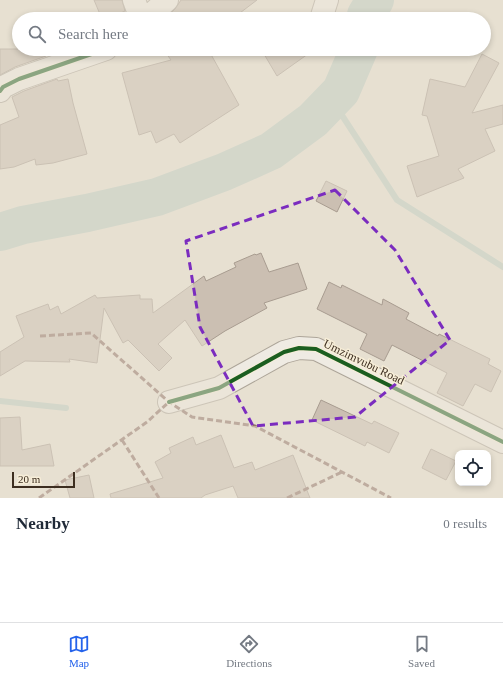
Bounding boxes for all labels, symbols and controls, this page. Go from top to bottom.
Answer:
search box [12,12,491,56]
icon: search [26,23,48,45]
text: Search here [58,26,128,42]
street label: Umzimvubu Road [321,336,407,388]
map controls [455,450,491,486]
button: locate [455,450,491,486]
scale bar [12,470,75,489]
text: 20 m [18,473,40,485]
text: Nearby [16,514,70,533]
text: 0 results [443,516,487,531]
tab: Map [68,633,90,669]
tab: Directions [226,633,272,669]
tab: Saved [408,633,435,669]

